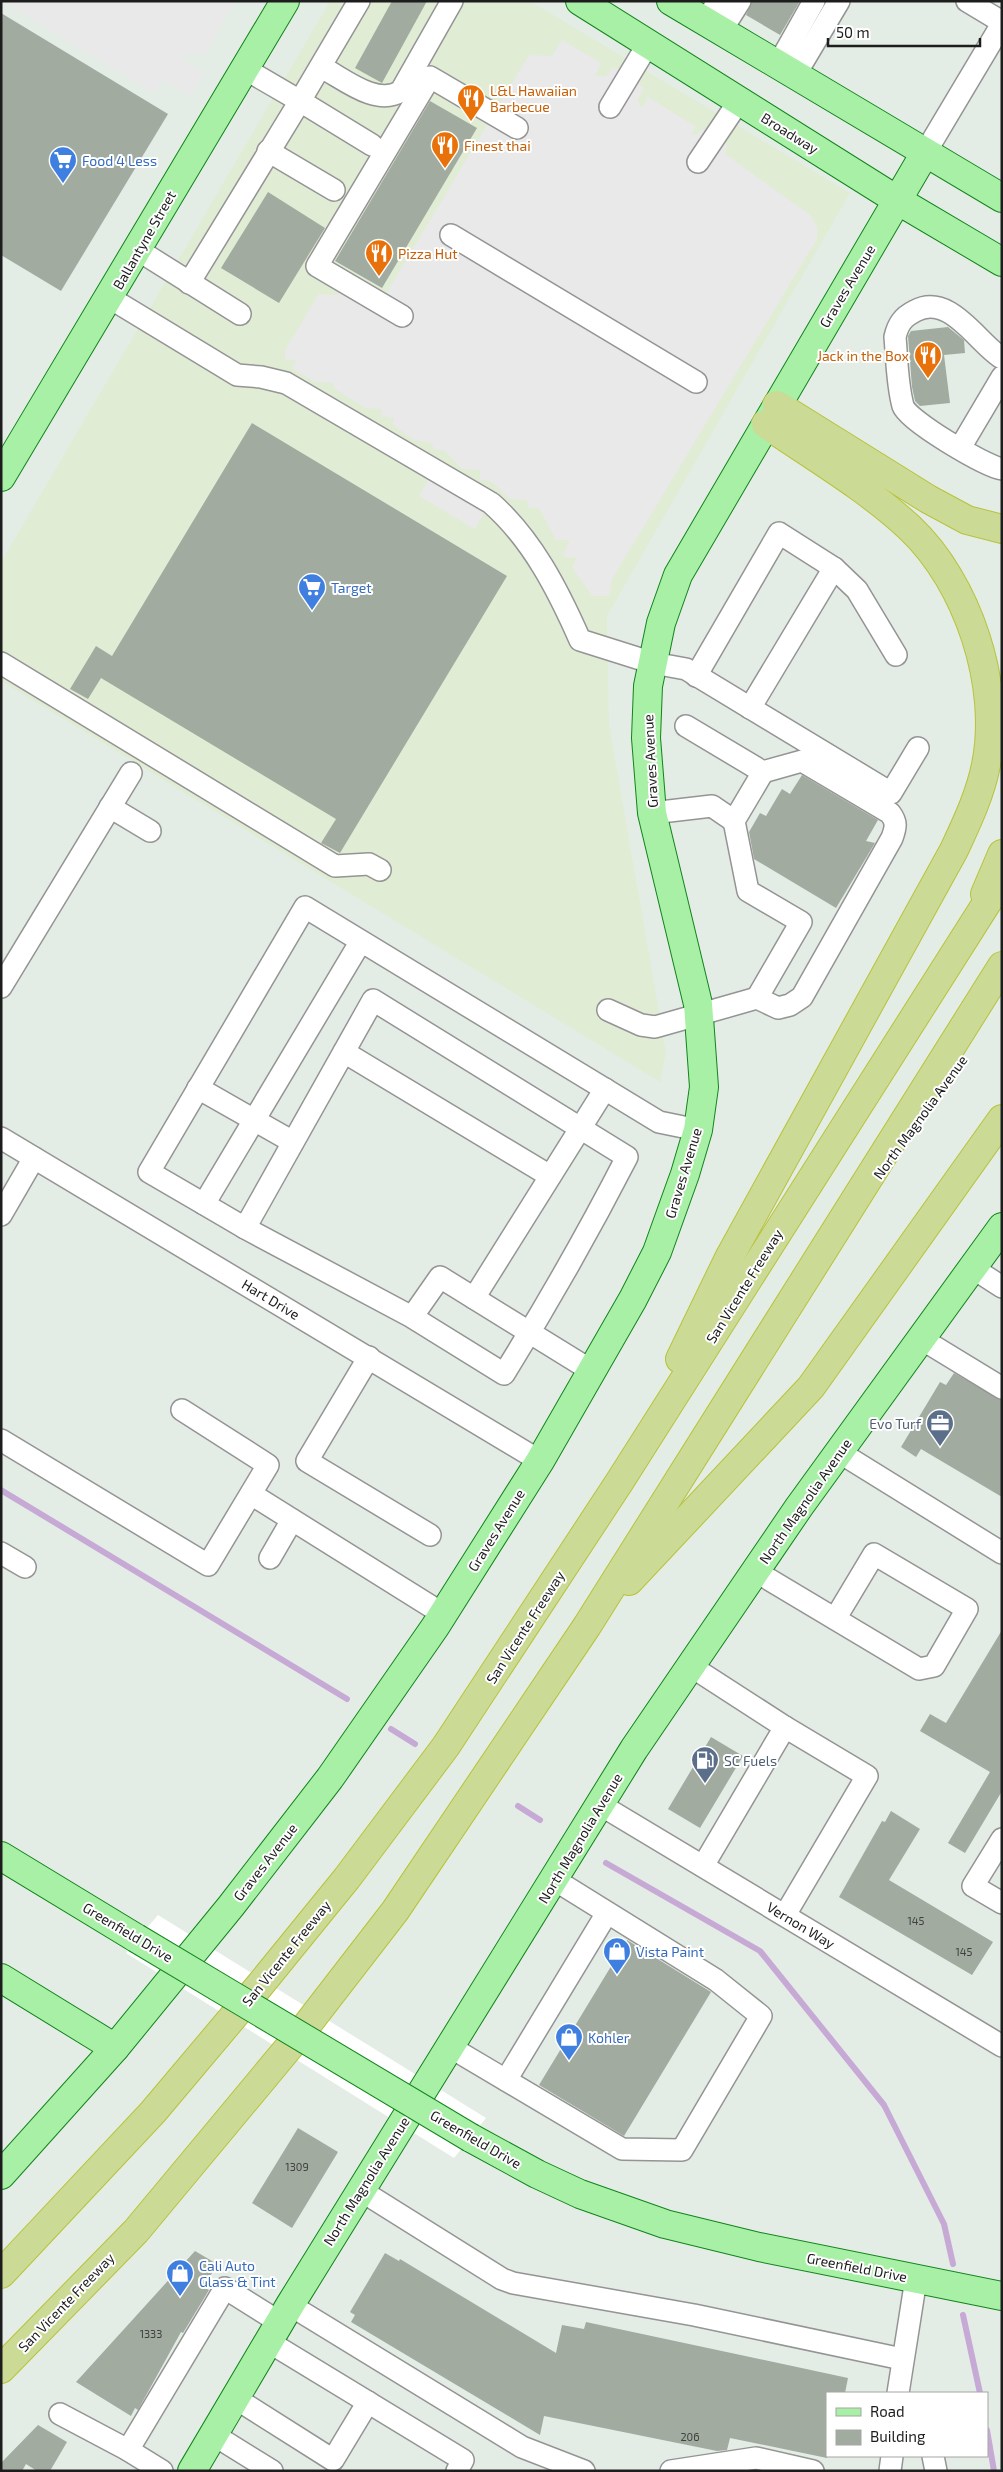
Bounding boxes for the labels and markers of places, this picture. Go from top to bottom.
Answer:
place label: L&L Hawaiian Barbecue [490,82,577,115]
restaurant icon: L&L Hawaiian Barbecue [456,83,486,122]
restaurant icon: Finest thai [430,130,460,169]
place label: Finest thai [464,137,531,154]
supermarket icon: Food 4 Less [48,145,78,184]
place label: Food 4 Less [82,152,157,169]
restaurant icon: Pizza Hut [364,238,394,277]
place label: Pizza Hut [398,245,458,262]
restaurant icon: Jack in the Box [913,340,943,379]
place label: Jack in the Box [817,347,910,364]
supermarket icon: Target [297,572,327,611]
place label: Target [331,579,372,596]
office icon: Evo Turf [925,1408,955,1447]
place label: Evo Turf [869,1415,922,1432]
fuel station icon: SC Fuels [690,1745,720,1784]
place label: SC Fuels [724,1752,777,1769]
shop icon: Vista Paint [602,1936,632,1975]
place label: Vista Paint [636,1943,704,1960]
shop icon: Kohler [554,2022,584,2061]
place label: Kohler [588,2029,630,2046]
place label: Cali Auto Glass & Tint [199,2257,276,2290]
shop icon: Cali Auto Glass & Tint [165,2258,195,2297]

